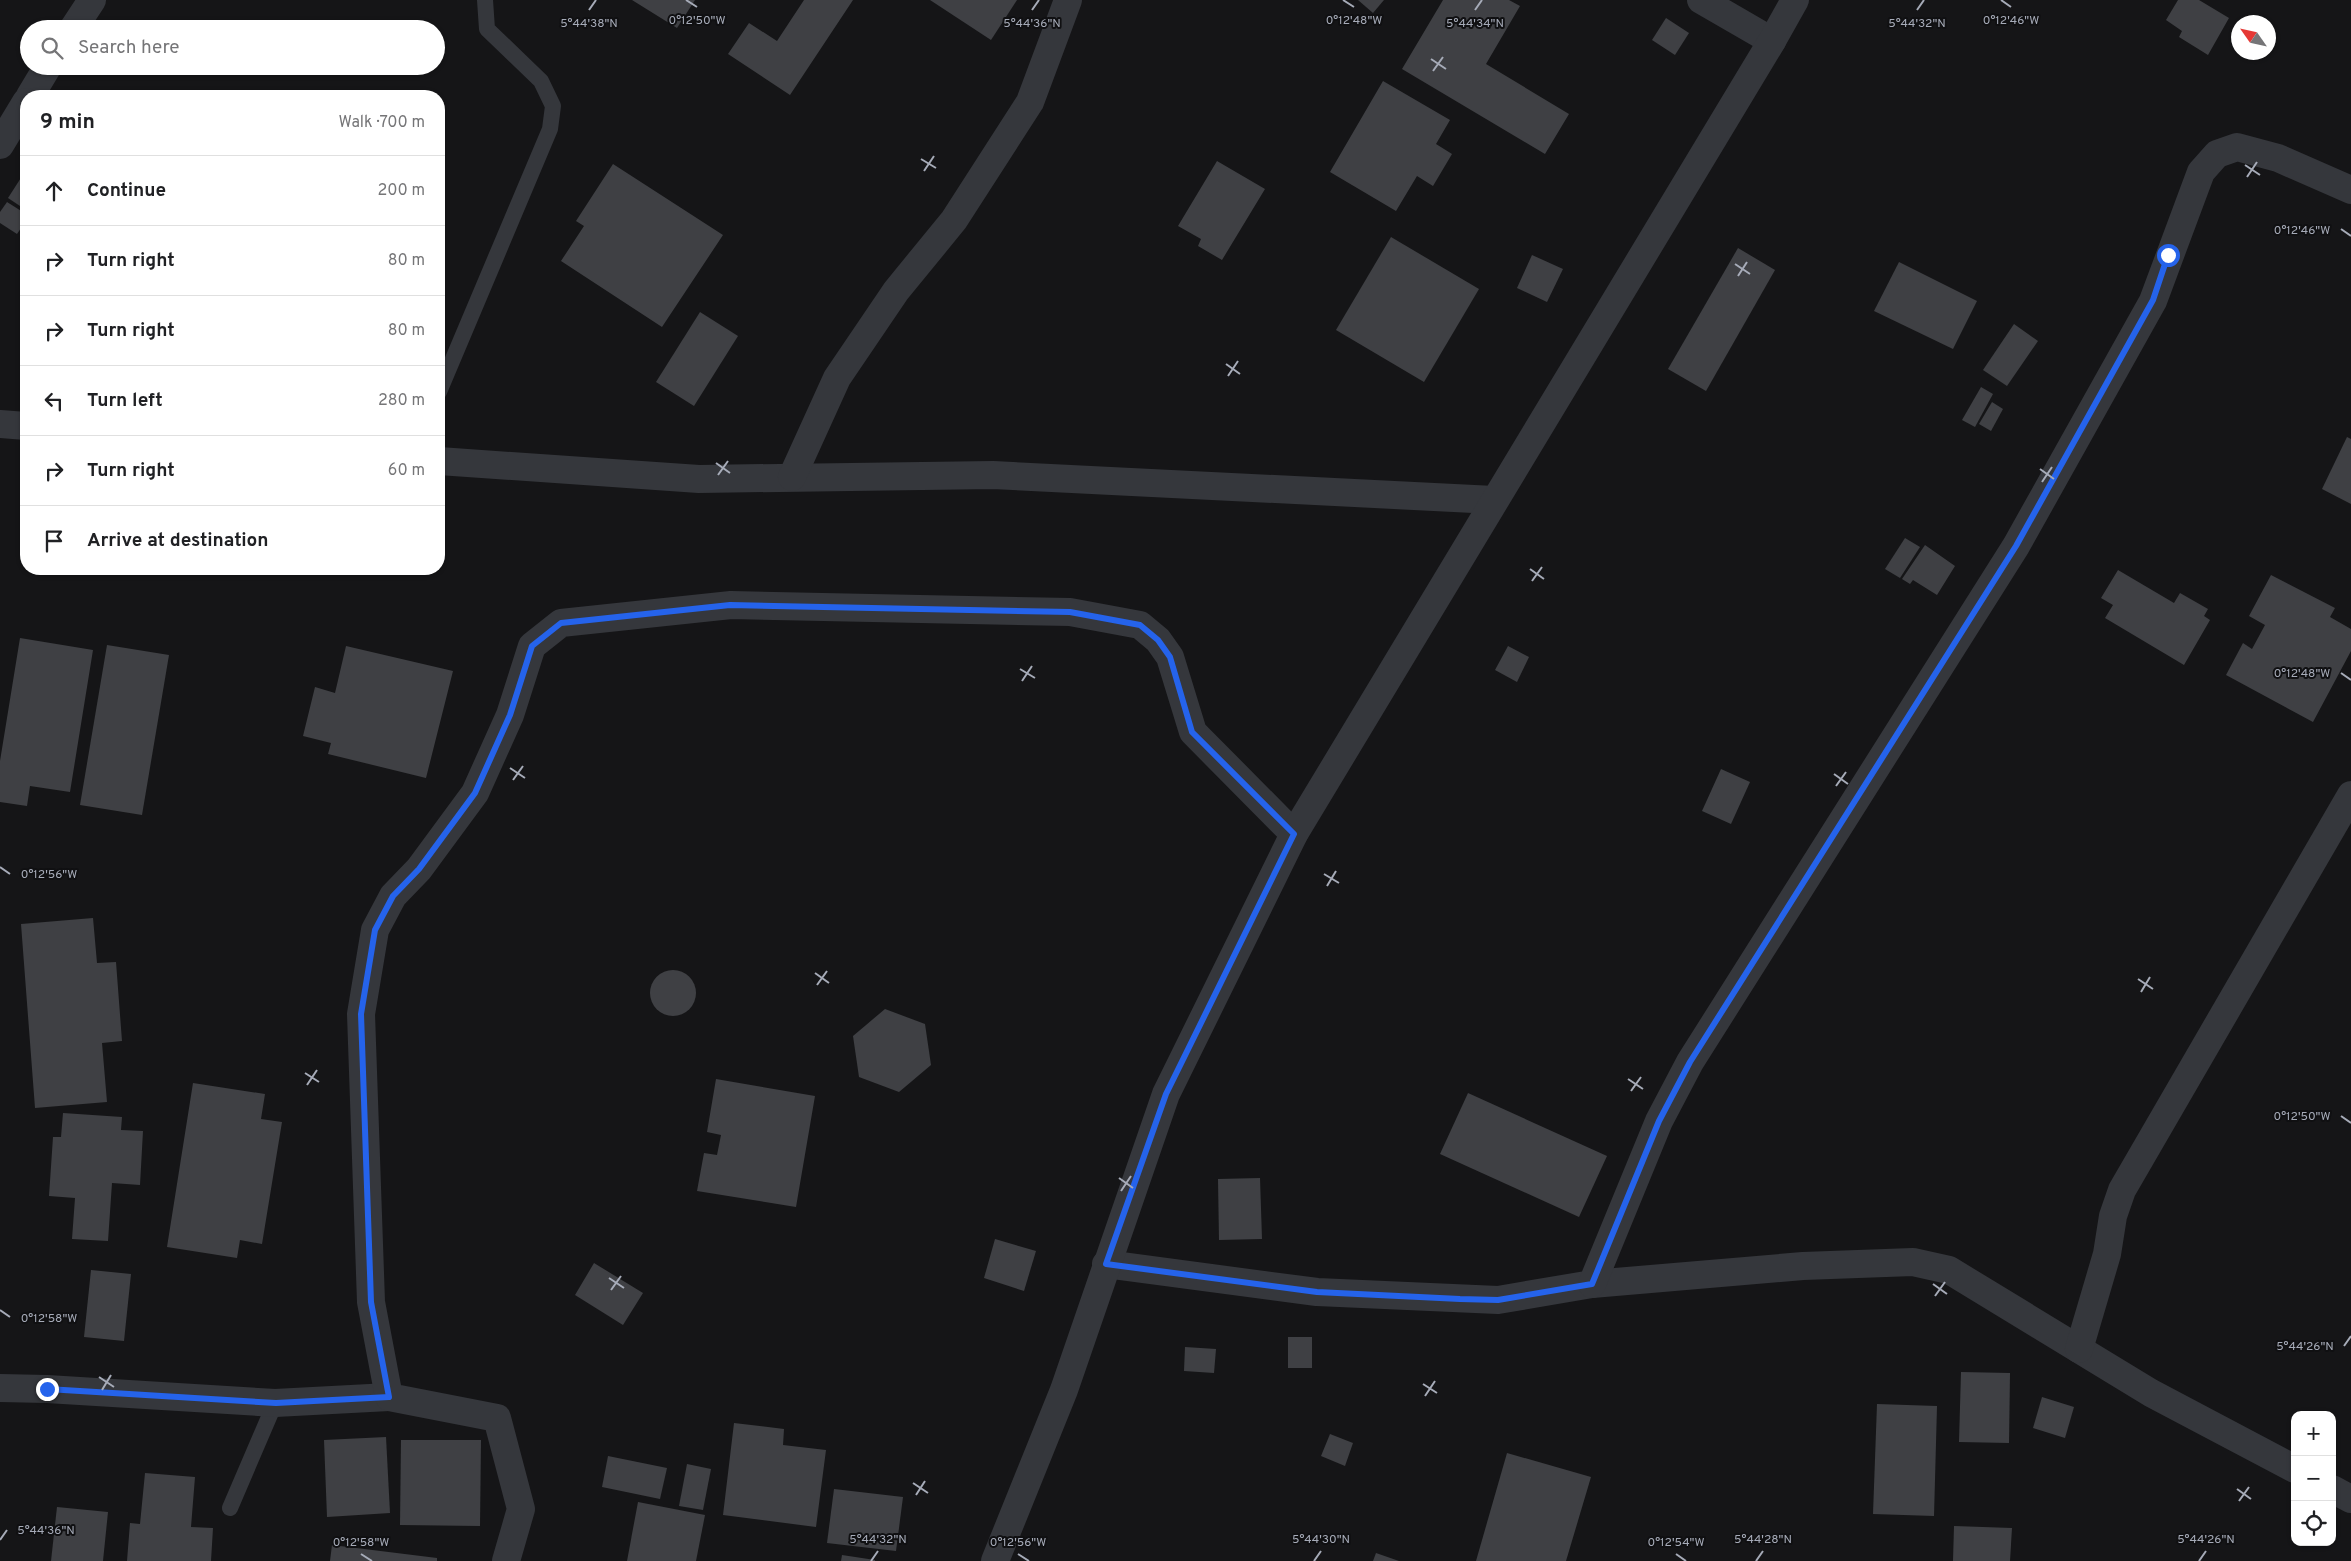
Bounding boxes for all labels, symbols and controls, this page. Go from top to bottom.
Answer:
text: 0°12'50"W [668,13,726,29]
text: 0°12'48"W [1326,13,1382,29]
text: 0°12'46"W [1983,13,2039,29]
north arrow [2231,15,2276,60]
text: 5°44'38"N [560,16,618,32]
text: 5°44'36"N [1003,16,1061,32]
text: 5°44'34"N [1446,16,1504,32]
text: 5°44'32"N [1888,16,1946,32]
search box [20,20,445,75]
icon: search [38,34,66,62]
text: Search here [78,36,180,60]
text: 9 min [40,109,95,136]
text: Walk · 700 m [338,113,425,133]
icon: ahead [40,177,68,205]
text: Continue [87,179,166,203]
text: 200 m [377,181,425,201]
text: 0°12'46"W [2274,223,2330,239]
route start [2157,244,2180,267]
icon: right [40,247,68,275]
text: Turn right [87,249,175,273]
text: 80 m [388,251,425,271]
icon: right [40,317,68,345]
text: Turn right [87,319,175,343]
text: 80 m [388,321,425,341]
icon: left [40,387,68,415]
text: Turn left [87,389,163,413]
text: 280 m [378,391,425,411]
icon: right [40,457,68,485]
text: Turn right [87,459,175,483]
text: 60 m [388,461,425,481]
icon: arrive [40,527,68,555]
text: Arrive at destination [87,529,268,553]
text: 0°12'48"W [2274,666,2330,682]
text: 0°12'56"W [21,867,77,883]
text: 0°12'50"W [2273,1109,2331,1125]
text: 0°12'58"W [21,1311,77,1327]
text: 5°44'26"N [2276,1339,2334,1355]
route end [36,1378,59,1401]
map controls [2291,1411,2336,1546]
button: + [2291,1411,2336,1456]
button: − [2291,1456,2336,1501]
button: locate [2291,1501,2336,1546]
text: 5°44'36"N [17,1523,75,1539]
text: 5°44'32"N [849,1532,907,1548]
text: 5°44'30"N [1292,1532,1350,1548]
text: 5°44'28"N [1734,1532,1792,1548]
text: 5°44'26"N [2177,1532,2235,1548]
text: 0°12'58"W [333,1535,389,1551]
text: 0°12'56"W [990,1535,1046,1551]
text: 0°12'54"W [1647,1535,1705,1551]

